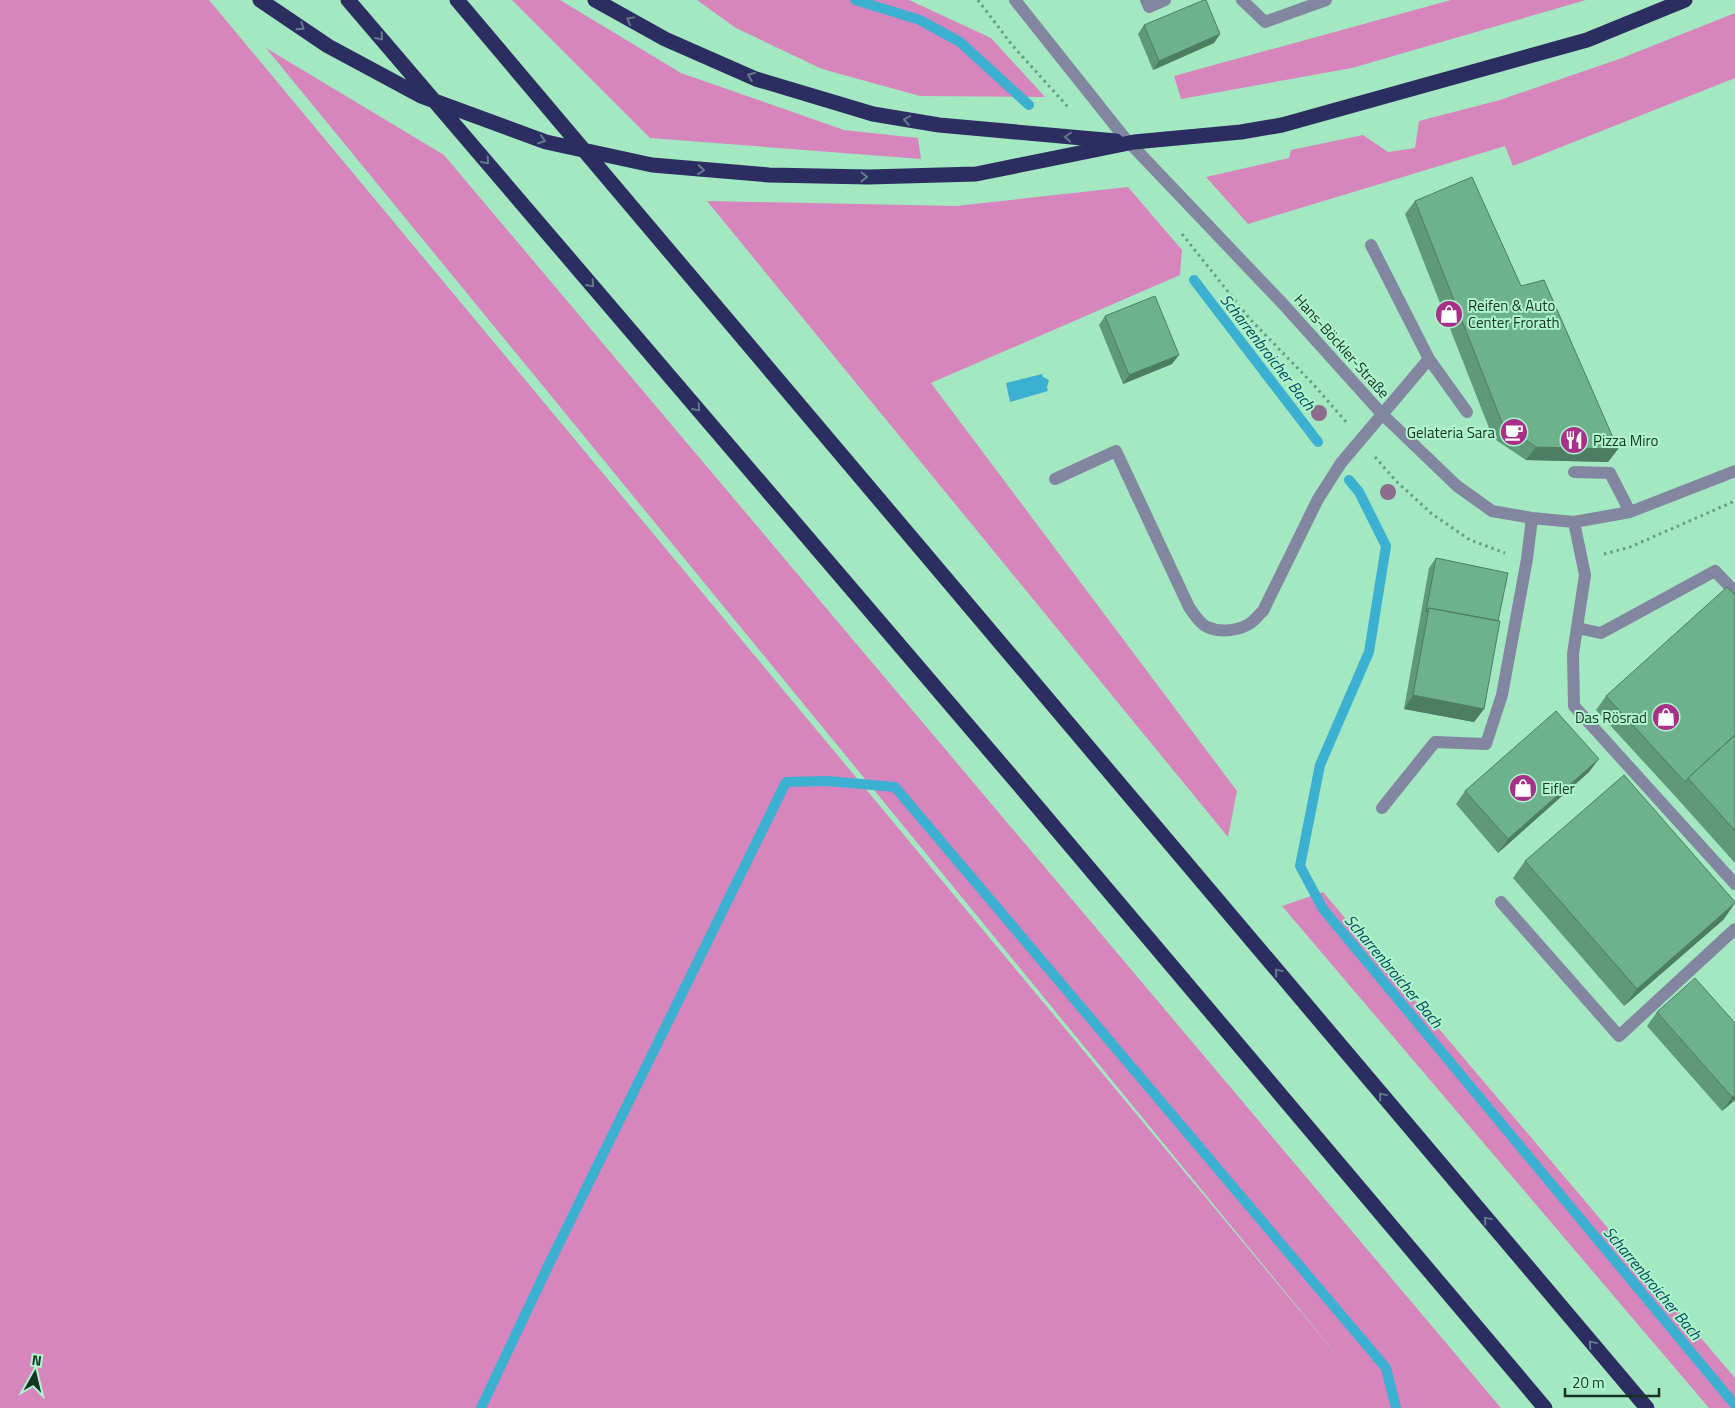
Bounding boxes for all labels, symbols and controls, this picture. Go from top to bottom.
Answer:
one-way arrow [626,16,635,26]
one-way arrow [295,21,304,30]
one-way arrow [374,31,383,40]
one-way arrow [747,72,756,82]
one-way arrow [903,115,911,125]
one-way arrow [1064,131,1072,142]
one-way arrow [537,135,546,145]
one-way arrow [480,155,489,164]
one-way arrow [698,164,706,175]
one-way arrow [860,172,868,182]
one-way arrow [585,278,594,287]
water label: Scharrenbroicher Bach [1215,289,1322,416]
street label: Hans-Böckler-Straße [1289,289,1395,403]
place label: Reifen & Auto Center Frorath [1468,294,1560,334]
shop icon: Reifen & Auto Center Frorath [1434,299,1464,329]
one-way arrow [691,402,700,411]
cafe icon: Gelateria Sara [1499,417,1529,447]
place label: Gelateria Sara [1407,421,1495,444]
restaurant icon: Pizza Miro [1559,425,1589,455]
place label: Pizza Miro [1593,429,1659,452]
shop icon: Das Rösrad [1651,702,1681,732]
place label: Das Rösrad [1575,706,1647,729]
shop icon: Eifler [1508,773,1538,803]
place label: Eifler [1542,777,1575,800]
water label: Scharrenbroicher Bach [1339,909,1449,1034]
one-way arrow [1275,969,1283,978]
one-way arrow [1380,1093,1388,1102]
one-way arrow [1484,1217,1493,1226]
water label: Scharrenbroicher Bach [1598,1221,1708,1346]
one-way arrow [1590,1341,1598,1350]
north arrow [10,1348,60,1398]
text: N [31,1349,43,1371]
scale bar [1565,1366,1659,1398]
text: 20 m [1572,1371,1605,1394]

